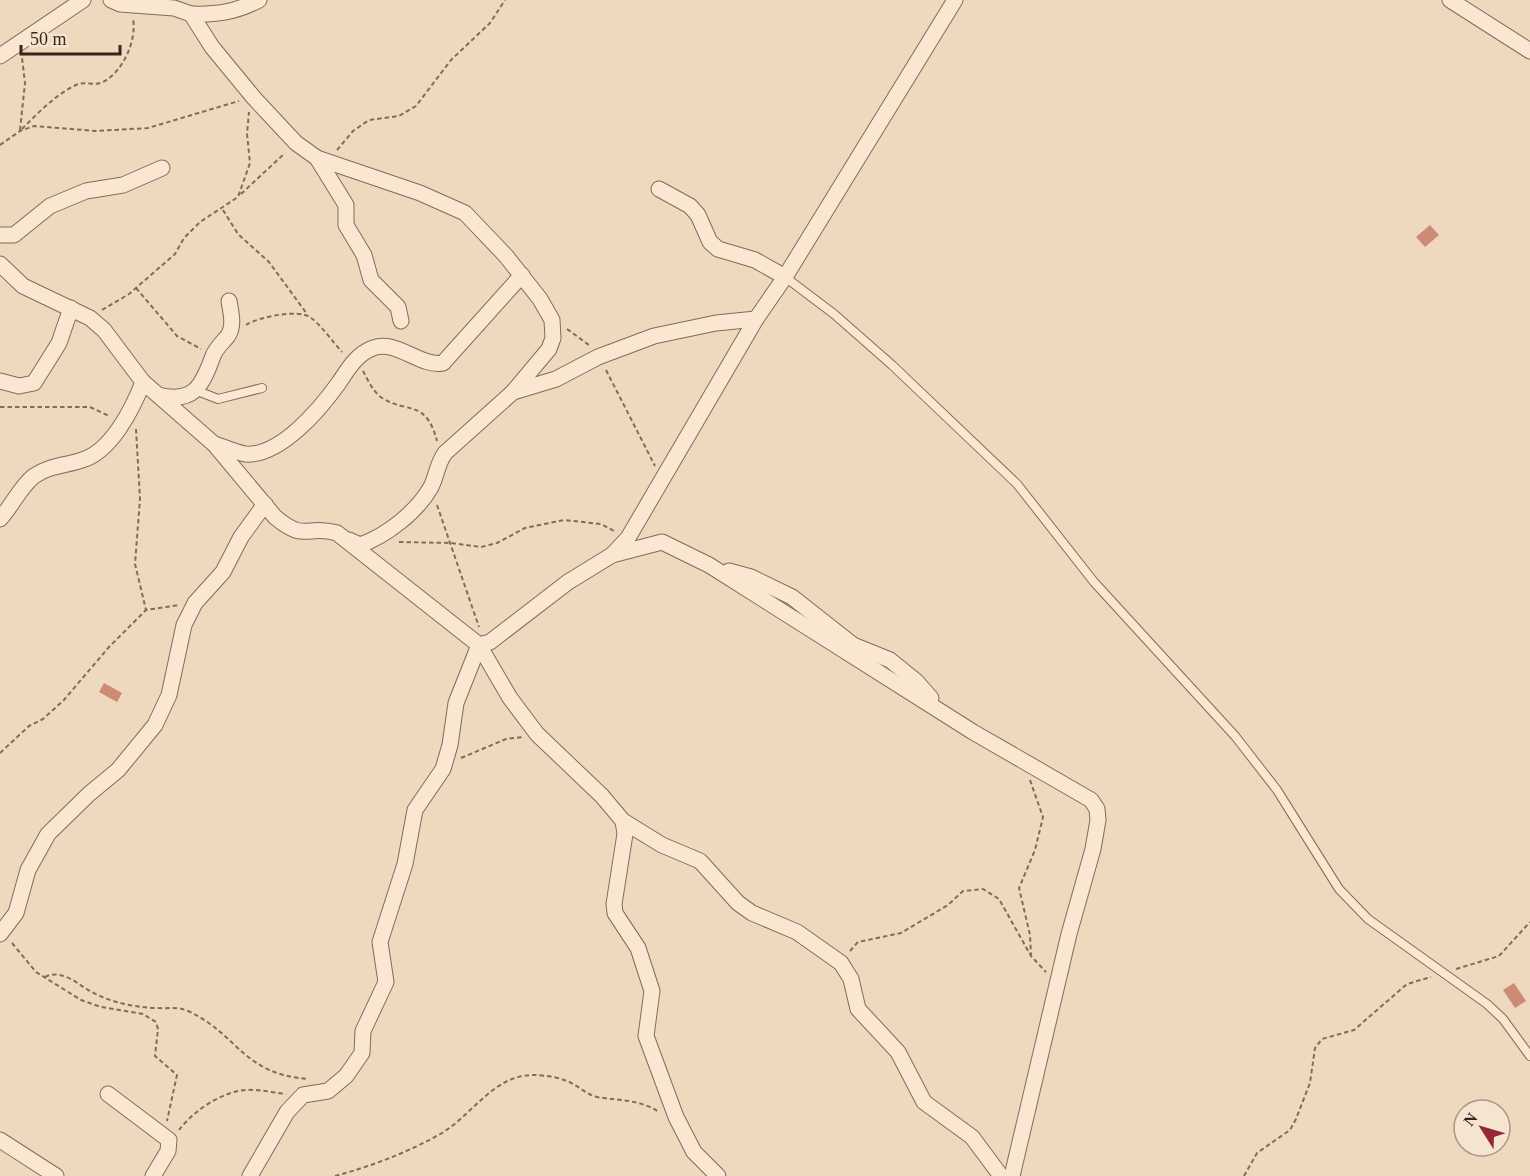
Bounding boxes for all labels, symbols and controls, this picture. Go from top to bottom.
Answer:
scale bar [21,18,120,56]
text: 50 m [30,29,67,49]
north arrow [1452,1098,1512,1158]
text: N [1460,1109,1481,1129]

